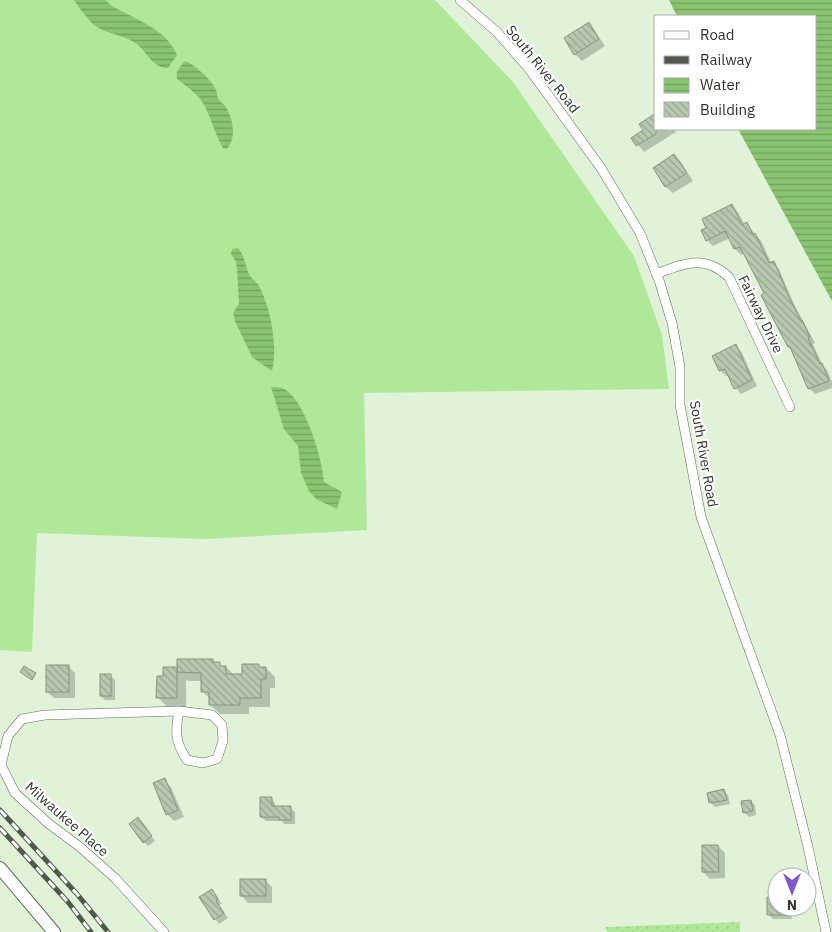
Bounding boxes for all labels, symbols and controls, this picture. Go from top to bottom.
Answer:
legend [654,15,817,130]
street label: South River Road [502,22,584,116]
text: Road [700,25,735,44]
text: Railway [700,50,753,69]
text: Water [700,75,741,94]
text: Building [700,100,755,119]
street label: Fairway Drive [734,272,788,356]
street label: South River Road [686,399,722,509]
street label: Milwaukee Place [22,778,113,860]
north arrow [767,867,817,917]
text: N [787,896,797,914]

